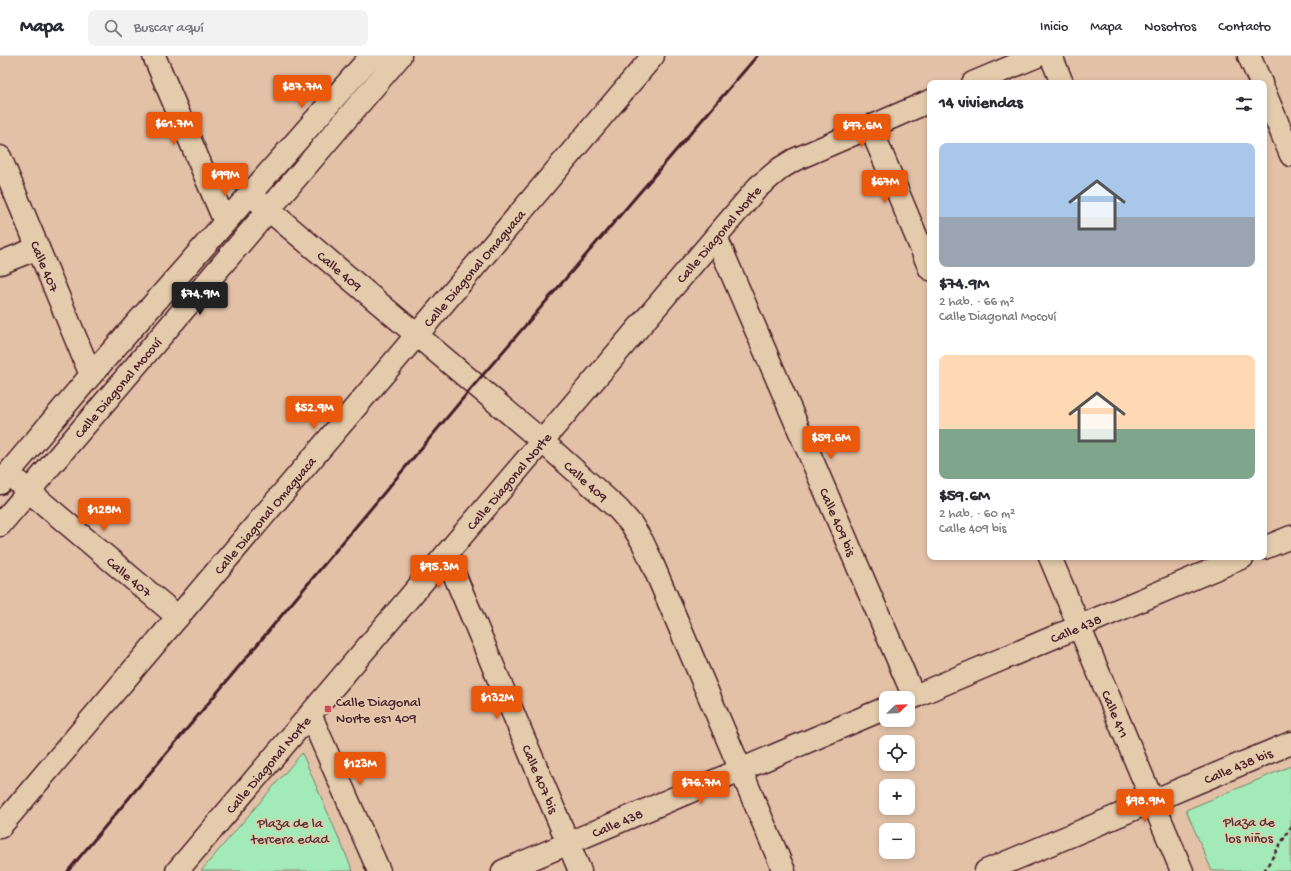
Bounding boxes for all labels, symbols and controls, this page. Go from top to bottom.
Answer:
search box [88,10,368,46]
text: Mapa [20,16,64,39]
icon: search [102,17,124,39]
text: Buscar aquí [134,19,204,37]
text: Inicio [1040,19,1068,36]
text: Mapa [1090,19,1122,36]
text: Nosotros [1144,19,1196,36]
text: Contacto [1218,19,1271,36]
pin: $87.7M [269,75,335,109]
text: $87.7M [282,80,322,95]
icon: filters [1233,93,1255,115]
text: 14 viviendas [939,94,1023,114]
pin: $61.7M [141,112,207,146]
pin: $97.6M [829,114,895,148]
text: $61.7M [155,117,193,132]
text: $97.6M [843,119,881,134]
pin: $99M [201,163,249,197]
text: $99M [211,168,239,183]
icon: home [1061,169,1133,241]
pin: $67M [861,170,909,204]
text: $67M [871,175,899,190]
street label: Calle Diagonal Norte [674,183,767,288]
street label: Calle Diagonal Omaguaca [421,206,531,332]
street label: Calle 407 [25,239,62,296]
street label: Calle 409 [312,248,364,296]
text: $74.9M [939,275,989,295]
pin: $74.9M [167,282,233,316]
text: $74.9M [181,287,219,302]
text: 2 hab. · 66 m² [939,295,1014,310]
text: Calle Diagonal Mocoví [939,310,1056,325]
street label: Calle Diagonal Mocoví [72,335,167,443]
icon: home [1061,381,1133,453]
pin: $52.9M [281,396,347,430]
text: $52.9M [295,401,333,416]
pin: $59.6M [798,426,864,460]
street label: Calle Diagonal Norte [464,430,557,535]
text: $59.6M [812,431,850,446]
street label: Calle Diagonal Omaguaca [212,453,322,579]
street label: Calle 409 [559,458,610,507]
street label: Calle 409 bis [814,486,859,560]
text: $59.6M [939,487,990,507]
pin: $128M [76,498,132,532]
text: $128M [87,503,121,518]
text: 2 hab. · 60 m² [939,507,1015,522]
text: Calle 409 bis [939,522,1006,537]
street label: Calle 407 [102,554,155,602]
pin: $95.3M [406,555,472,589]
text: $95.3M [419,560,459,575]
street label: Calle 438 [1049,612,1105,649]
pin: $132M [469,686,525,720]
street label: Calle 411 [1096,688,1131,741]
text: $132M [480,691,514,706]
north arrow [879,691,915,727]
map controls [879,691,915,859]
place label: Calle Diagonal Norte es1 409 [336,695,421,728]
marker: Calle Diagonal Norte es1 409 [323,704,333,714]
street label: Calle Diagonal Norte [223,713,316,818]
button: locate [879,735,915,771]
street label: Calle 407 bis [517,743,561,817]
street label: Calle 438 bis [1202,745,1276,790]
pin: $123M [332,752,388,786]
text: $123M [343,757,377,772]
pin: $76.7M [668,771,734,805]
text: $76.7M [681,776,721,791]
button: + [879,779,915,815]
pin: $98.9M [1112,789,1178,823]
text: $98.9M [1125,794,1165,809]
street label: Calle 438 [590,806,646,843]
park label: Plaza de los niños [1222,815,1275,848]
park label: Plaza de la tercera edad [250,816,330,849]
button: − [879,823,915,859]

